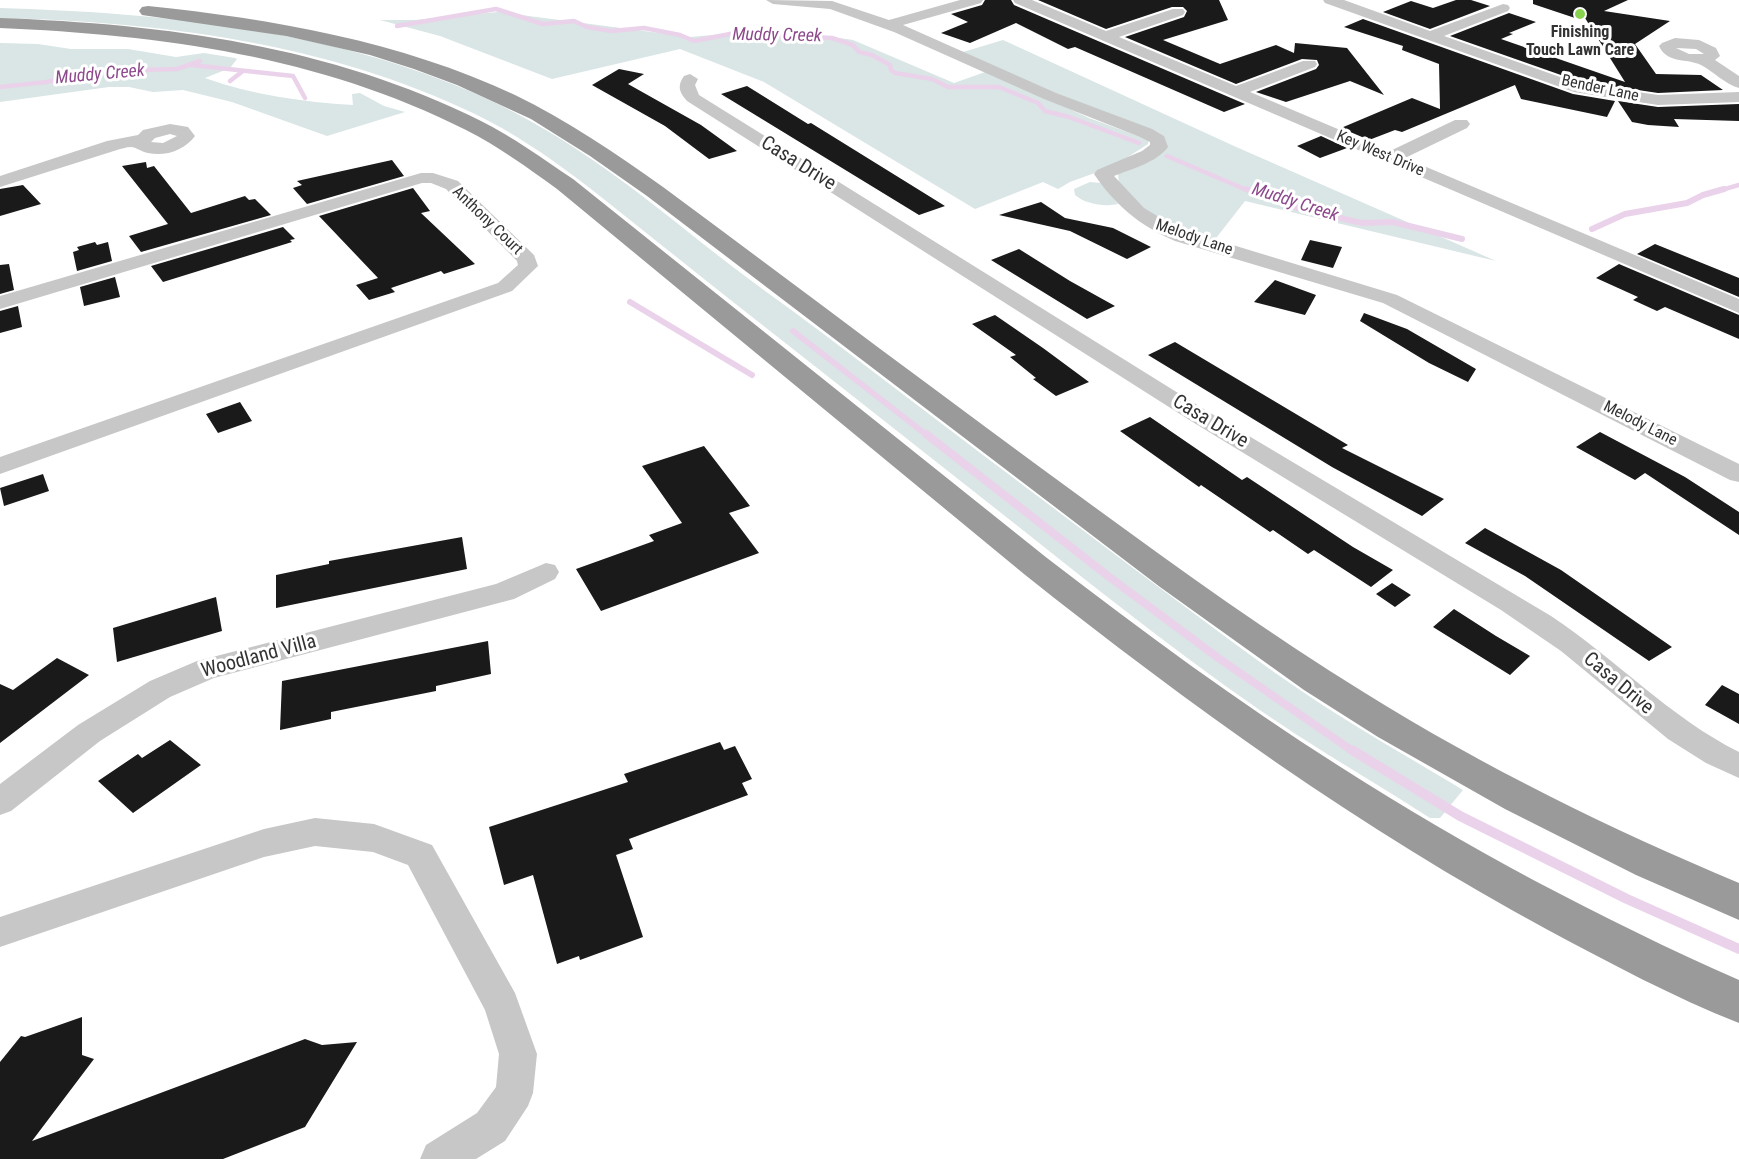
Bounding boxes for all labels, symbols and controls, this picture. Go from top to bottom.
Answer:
marker: Finishing Touch Lawn Care [1573,7,1587,21]
place label: Finishing Touch Lawn Care [1526,23,1634,61]
water label: Muddy Creek [732,24,822,48]
water label: Muddy Creek [54,60,146,90]
street label: Bender Lane [1560,71,1640,107]
street label: Key West Drive [1333,127,1427,181]
street label: Casa Drive [756,132,840,196]
water label: Muddy Creek [1249,179,1341,227]
street label: Anthony Court [448,183,526,259]
street label: Melody Lane [1153,216,1235,260]
street label: Casa Drive [1168,390,1252,454]
street label: Melody Lane [1600,397,1680,451]
street label: Woodland Villa [199,630,319,684]
street label: Casa Drive [1578,648,1658,720]

